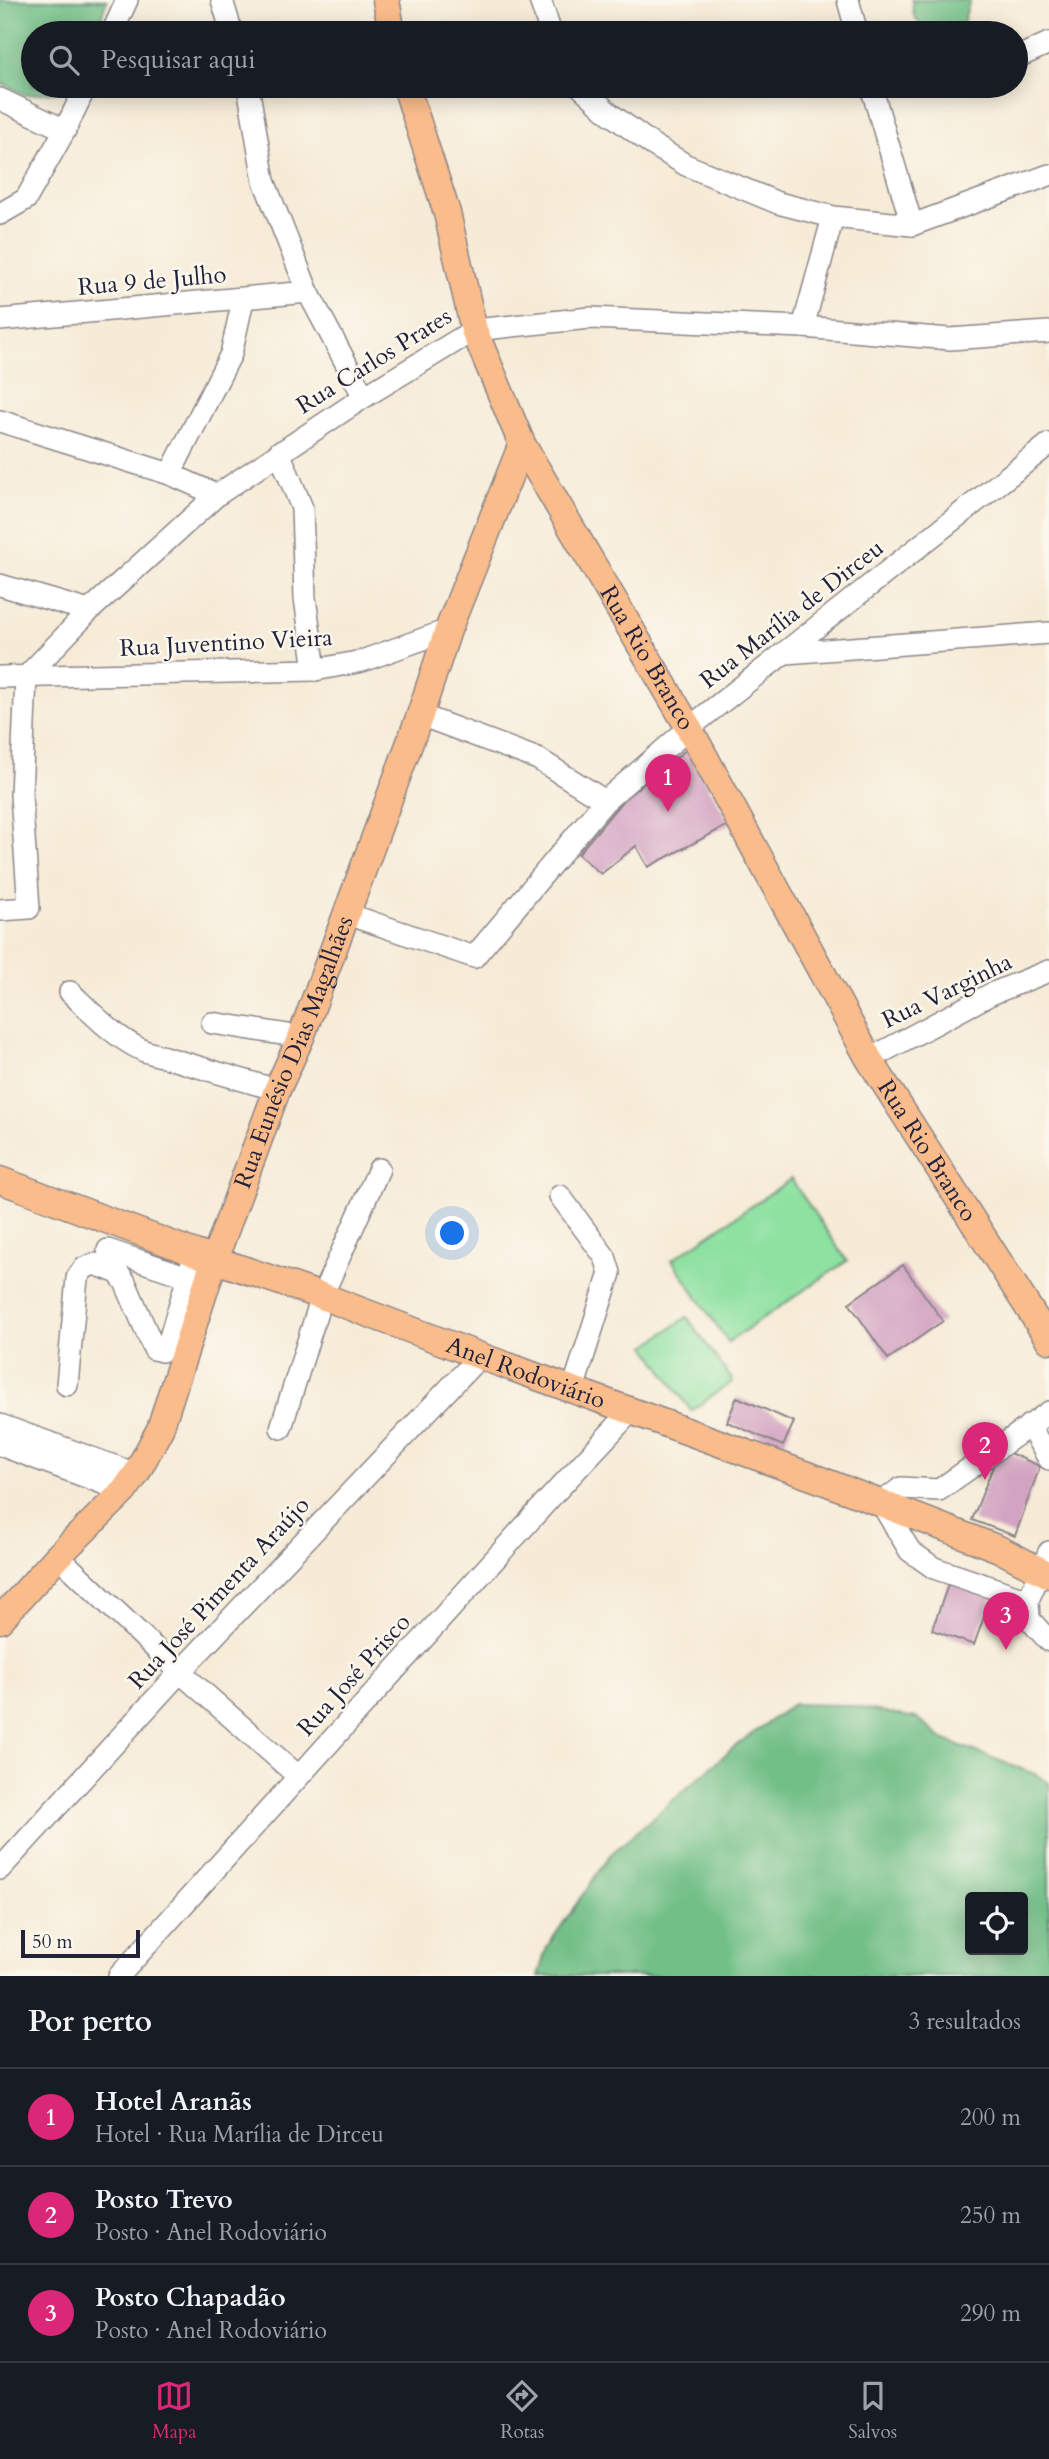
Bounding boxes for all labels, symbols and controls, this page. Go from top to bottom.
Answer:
search box [21,21,1028,98]
icon: search [45,41,83,79]
text: Pesquisar aqui [101,42,256,77]
street label: Rua 9 de Julho [76,258,228,304]
street label: Rua Carlos Prates [290,300,458,422]
street label: Rua Marília de Dirceu [693,532,891,696]
street label: Rua Rio Branco [592,579,703,736]
street label: Rua Juventino Vieira [119,621,334,665]
pin: 1 [645,754,691,812]
street label: Rua Eunésio Dias Magalhães [226,911,361,1193]
street label: Rua Varginha [877,945,1018,1037]
street label: Rua Rio Branco [870,1073,985,1228]
your location [435,1216,469,1250]
street label: Anel Rodoviário [441,1328,610,1417]
pin: 2 [962,1422,1008,1480]
street label: Rua José Pimenta Araújo [121,1489,317,1697]
pin: 3 [983,1592,1029,1650]
street label: Rua José Prisco [290,1606,418,1744]
map controls [965,1892,1028,1955]
button: locate [965,1892,1028,1955]
scale bar [21,1927,140,1959]
text: 50 m [32,1929,73,1955]
text: Por perto [28,2001,152,2042]
text: 3 resultados [908,2006,1021,2037]
text: Hotel Aranãs [95,2084,252,2119]
text: 1 [45,2102,57,2133]
text: 200 m [960,2102,1021,2133]
text: Hotel · Rua Marília de Dirceu [95,2119,384,2150]
text: Posto Trevo [95,2182,233,2217]
text: 2 [45,2200,57,2231]
text: 250 m [960,2200,1021,2231]
text: Posto · Anel Rodoviário [95,2217,327,2248]
text: Posto Chapadão [95,2280,286,2315]
text: 3 [45,2298,57,2329]
text: 290 m [960,2298,1021,2329]
text: Posto · Anel Rodoviário [95,2315,327,2346]
tab: Mapa [152,2377,196,2445]
tab: Rotas [500,2377,544,2445]
tab: Salvos [848,2377,897,2445]

